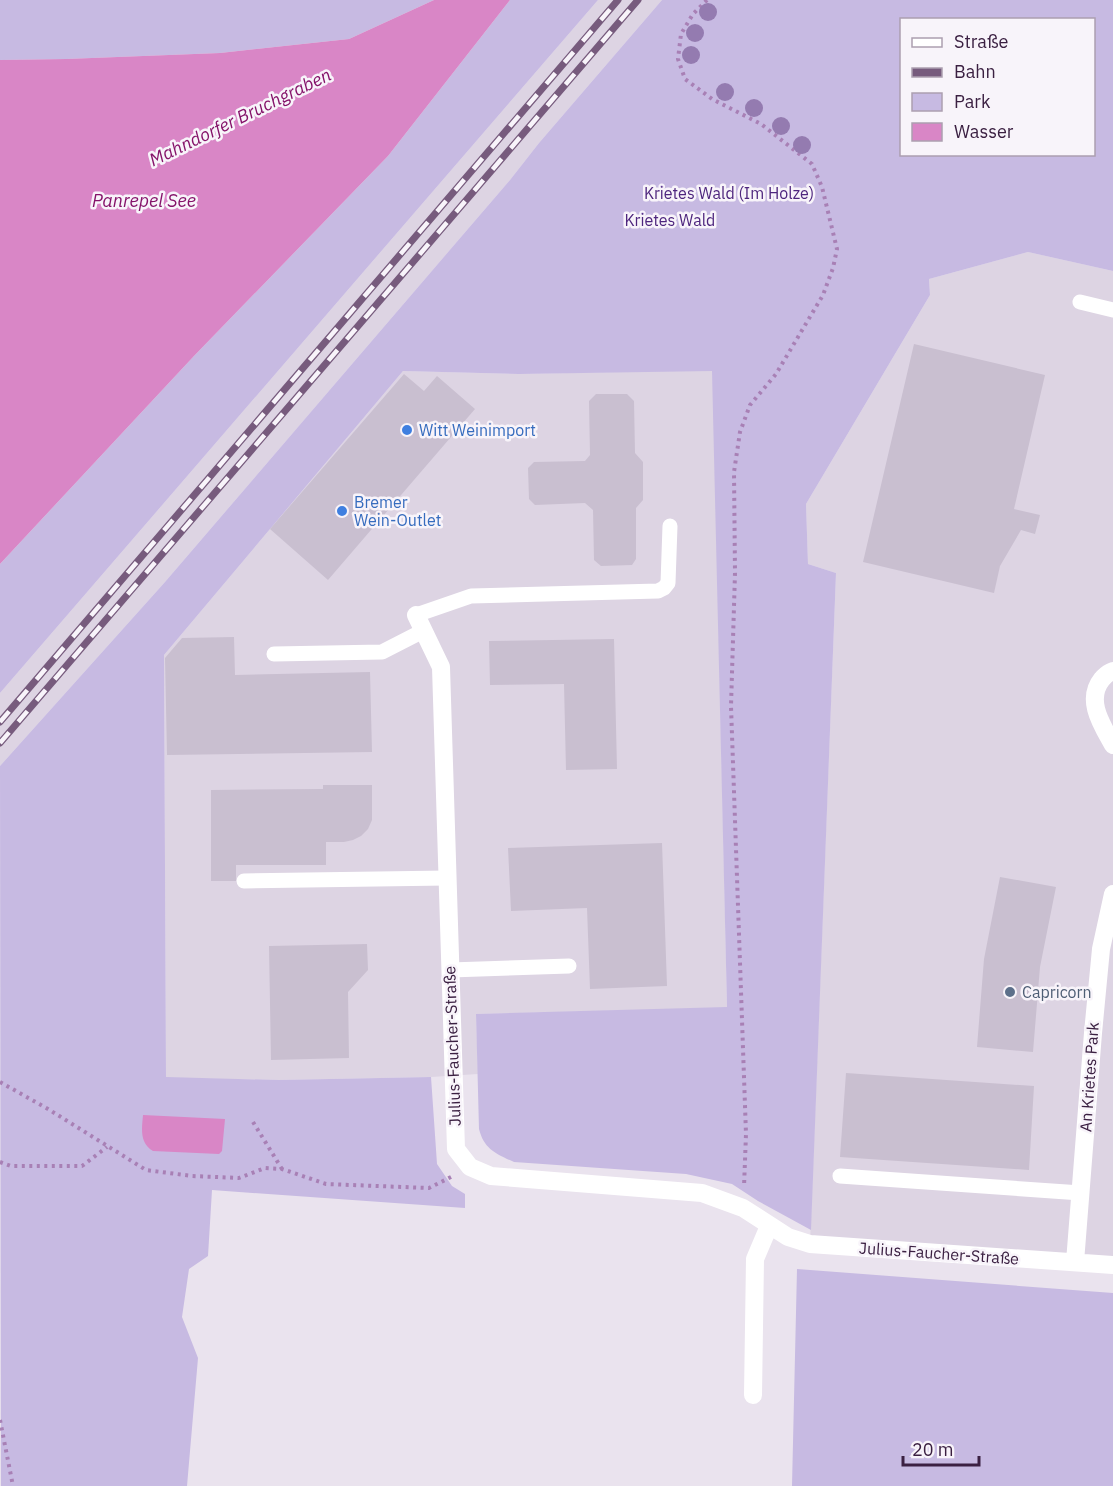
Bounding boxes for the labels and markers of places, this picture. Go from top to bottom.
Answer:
place label: Witt Weinimport [419,420,536,440]
marker: Witt Weinimport [400,423,414,437]
place label: Bremer Wein-Outlet [354,492,441,530]
marker: Bremer Wein-Outlet [335,504,349,518]
place label: Capricorn [1022,982,1092,1002]
marker: Capricorn [1003,985,1017,999]

